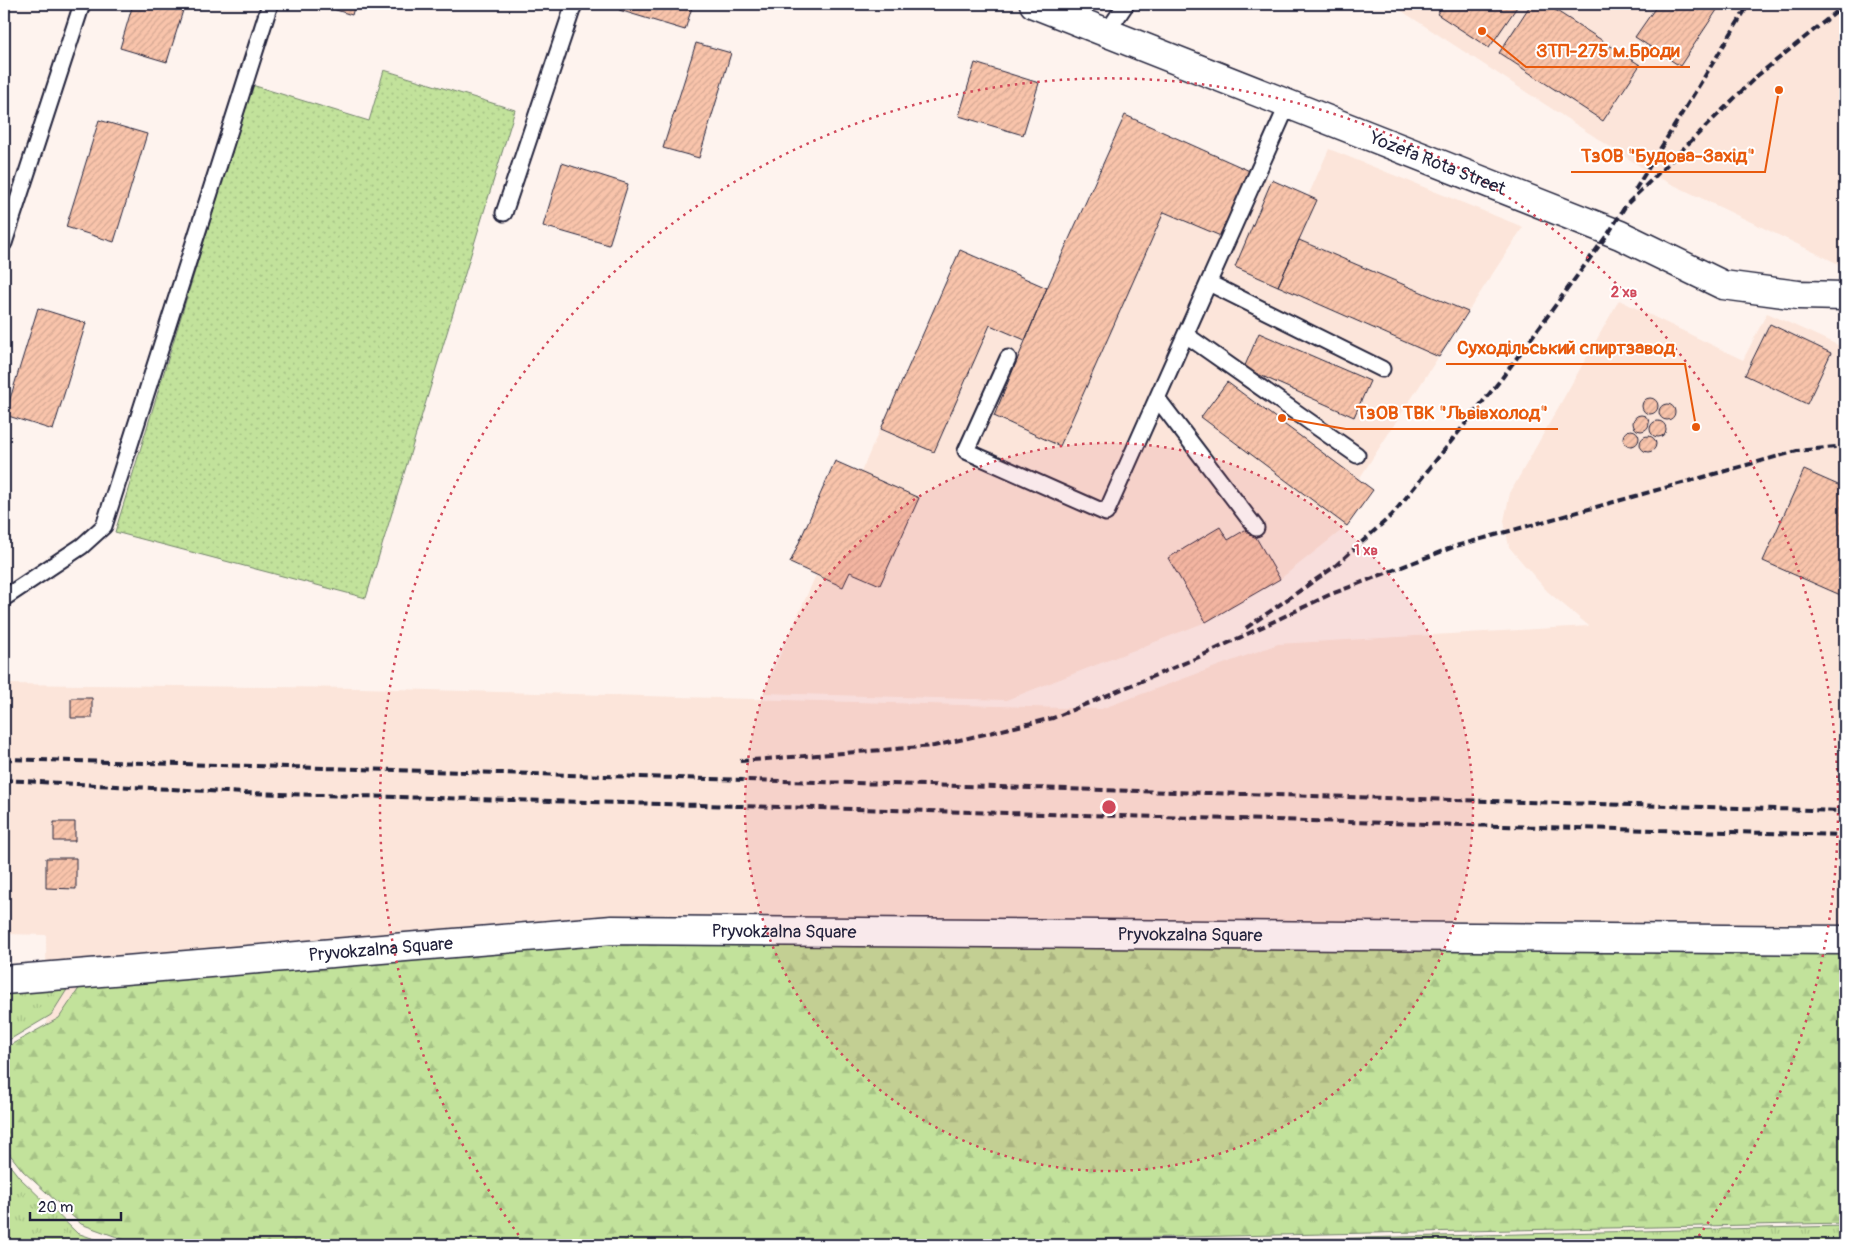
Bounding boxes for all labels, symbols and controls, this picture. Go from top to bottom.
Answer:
callout: ЗТП-275 м.Броди [1526,33,1690,67]
text: ЗТП-275 м.Броди [1536,39,1680,63]
street label: Yozefa Rota Street [1366,126,1510,201]
callout: ТзОВ "Будова-Захід" [1571,138,1765,172]
text: ТзОВ "Будова-Захід" [1580,144,1755,168]
text: 2 хв [1611,283,1637,302]
callout: Суходільський спиртзавод [1446,330,1685,364]
text: Суходільський спиртзавод [1457,336,1676,360]
callout: ТзОВ ТВК "Львівхолод" [1346,395,1558,429]
text: ТзОВ ТВК "Львівхолод" [1355,401,1548,425]
text: 1 хв [1354,541,1378,560]
centre of rings [1100,798,1118,816]
street label: Pryvokzalna Square [711,919,857,943]
street label: Pryvokzalna Square [1117,923,1263,947]
street label: Pryvokzalna Square [308,932,454,966]
scale bar [30,1189,121,1221]
text: 20 m [38,1198,73,1217]

